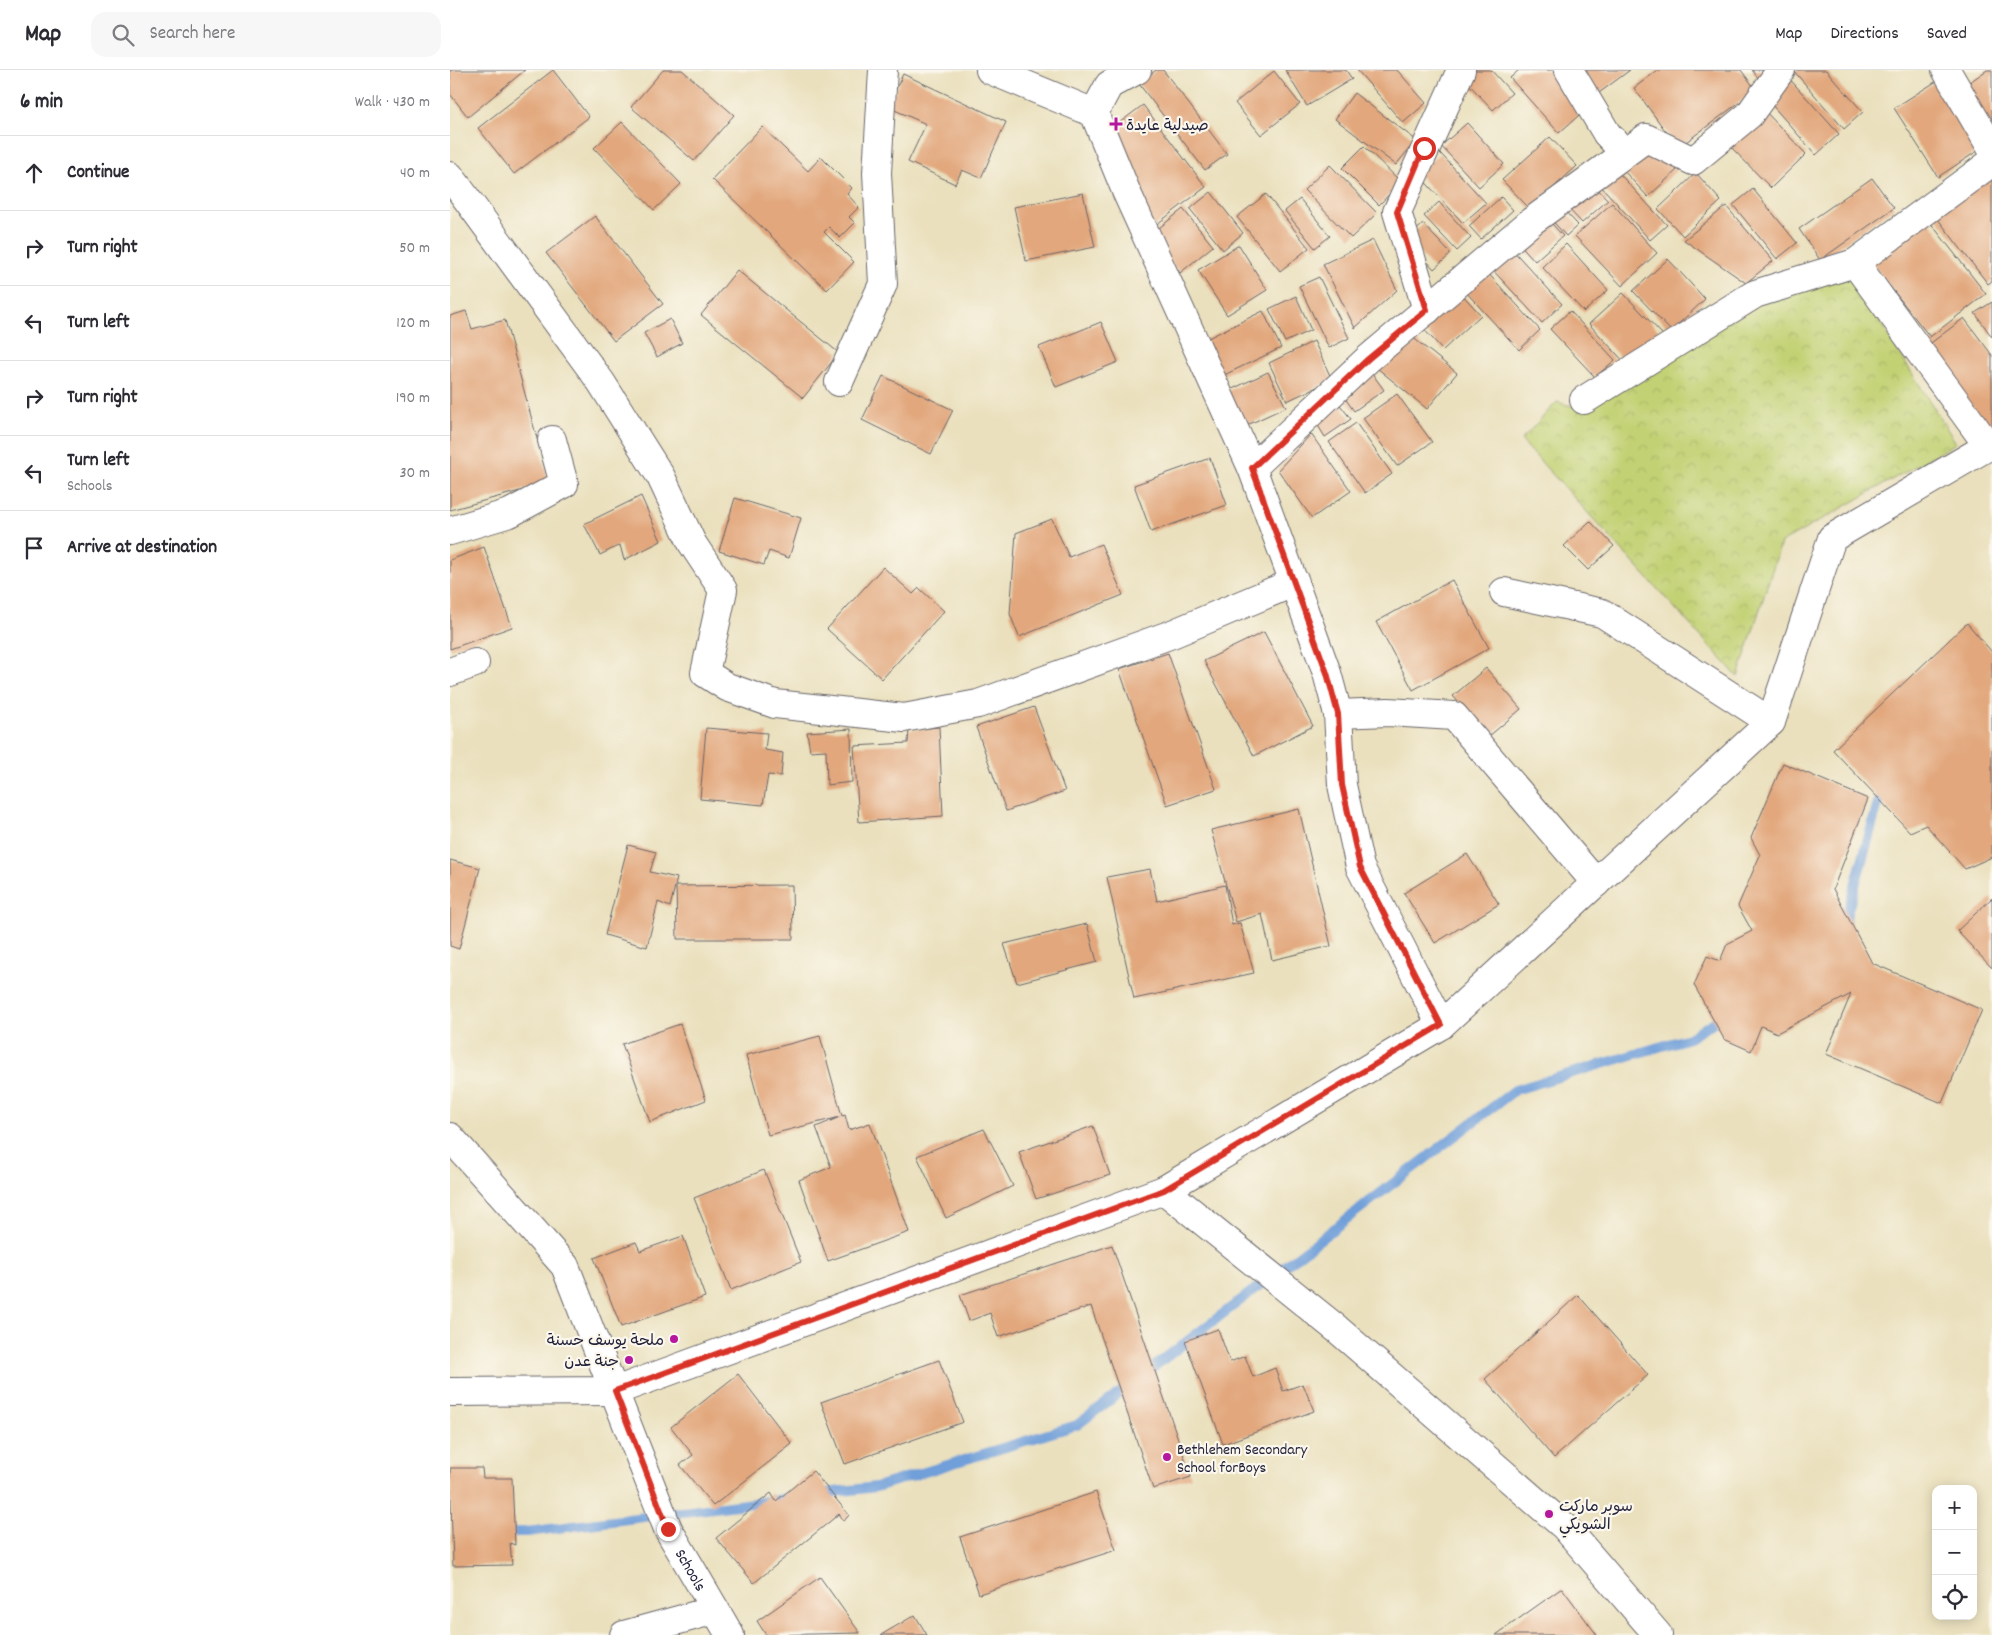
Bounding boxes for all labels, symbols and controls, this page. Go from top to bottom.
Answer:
search box [91,12,441,57]
text: Map [25,18,61,52]
icon: search [109,21,137,49]
text: Search here [149,21,235,48]
text: Map [1775,22,1802,47]
text: Directions [1830,22,1899,47]
text: Saved [1927,22,1967,47]
text: 6 min [20,88,63,118]
text: Walk · 430 m [355,91,430,114]
place label: صيدلية عايدة [1126,115,1209,138]
marker: صيدلية عايدة [1110,118,1122,130]
route start [1413,137,1436,160]
icon: ahead [20,159,48,187]
text: Continue [67,160,129,187]
text: 40 m [400,162,430,185]
icon: right [20,234,48,262]
text: Turn right [67,235,138,262]
text: 50 m [399,237,430,260]
icon: left [20,309,48,337]
text: Turn left [67,310,130,337]
text: 120 m [396,312,430,335]
icon: right [20,384,48,412]
text: Turn right [67,385,138,412]
text: 190 m [396,387,430,410]
text: Turn left [67,448,130,475]
icon: left [20,459,48,487]
text: 30 m [400,462,430,485]
text: Schools [67,475,113,498]
icon: arrive [20,534,48,562]
text: Arrive at destination [67,535,217,562]
place label: ملحة يوسف حسنة [547,1330,664,1353]
marker: ملحة يوسف حسنة [668,1333,680,1345]
place label: جنة عدن [564,1351,619,1374]
marker: جنة عدن [623,1354,635,1366]
place label: Bethlehem Secondary School forBoys [1177,1439,1308,1480]
marker: Bethlehem Secondary School forBoys [1161,1451,1173,1463]
map controls [1932,1485,1977,1620]
button: + [1932,1485,1977,1530]
place label: سوبر ماركت الشويكي [1559,1496,1633,1538]
marker: سوبر ماركت الشويكي [1543,1508,1555,1520]
route end [657,1518,680,1541]
button: − [1932,1530,1977,1575]
street label: Schools [668,1545,711,1596]
button: locate [1932,1575,1977,1620]

